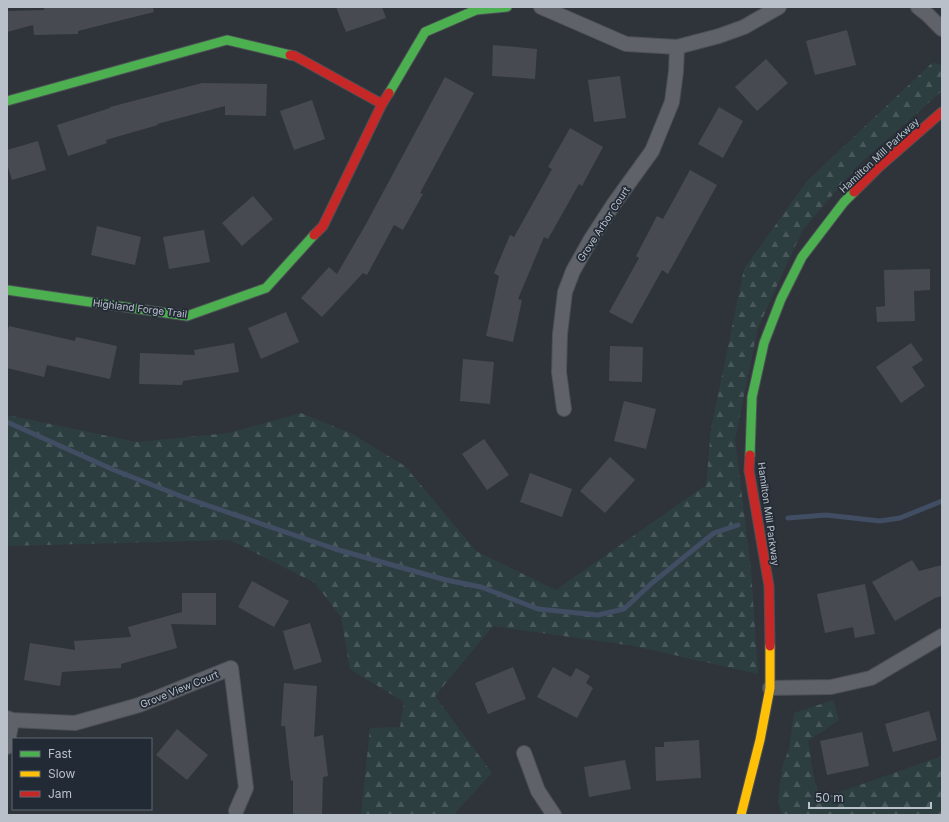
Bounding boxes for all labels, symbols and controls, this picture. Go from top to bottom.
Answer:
street label: Hamilton Mill Parkway [837,115,922,195]
street label: Grove Arbor Court [574,184,632,264]
street label: Highland Forge Trail [92,296,188,320]
street label: Hamilton Mill Parkway [756,461,782,567]
street label: Grove View Court [138,668,221,710]
legend [12,738,152,810]
text: Fast [48,746,72,761]
text: Slow [48,766,76,781]
scale bar [809,784,931,810]
text: Jam [48,786,72,801]
text: 50 m [815,790,844,805]

